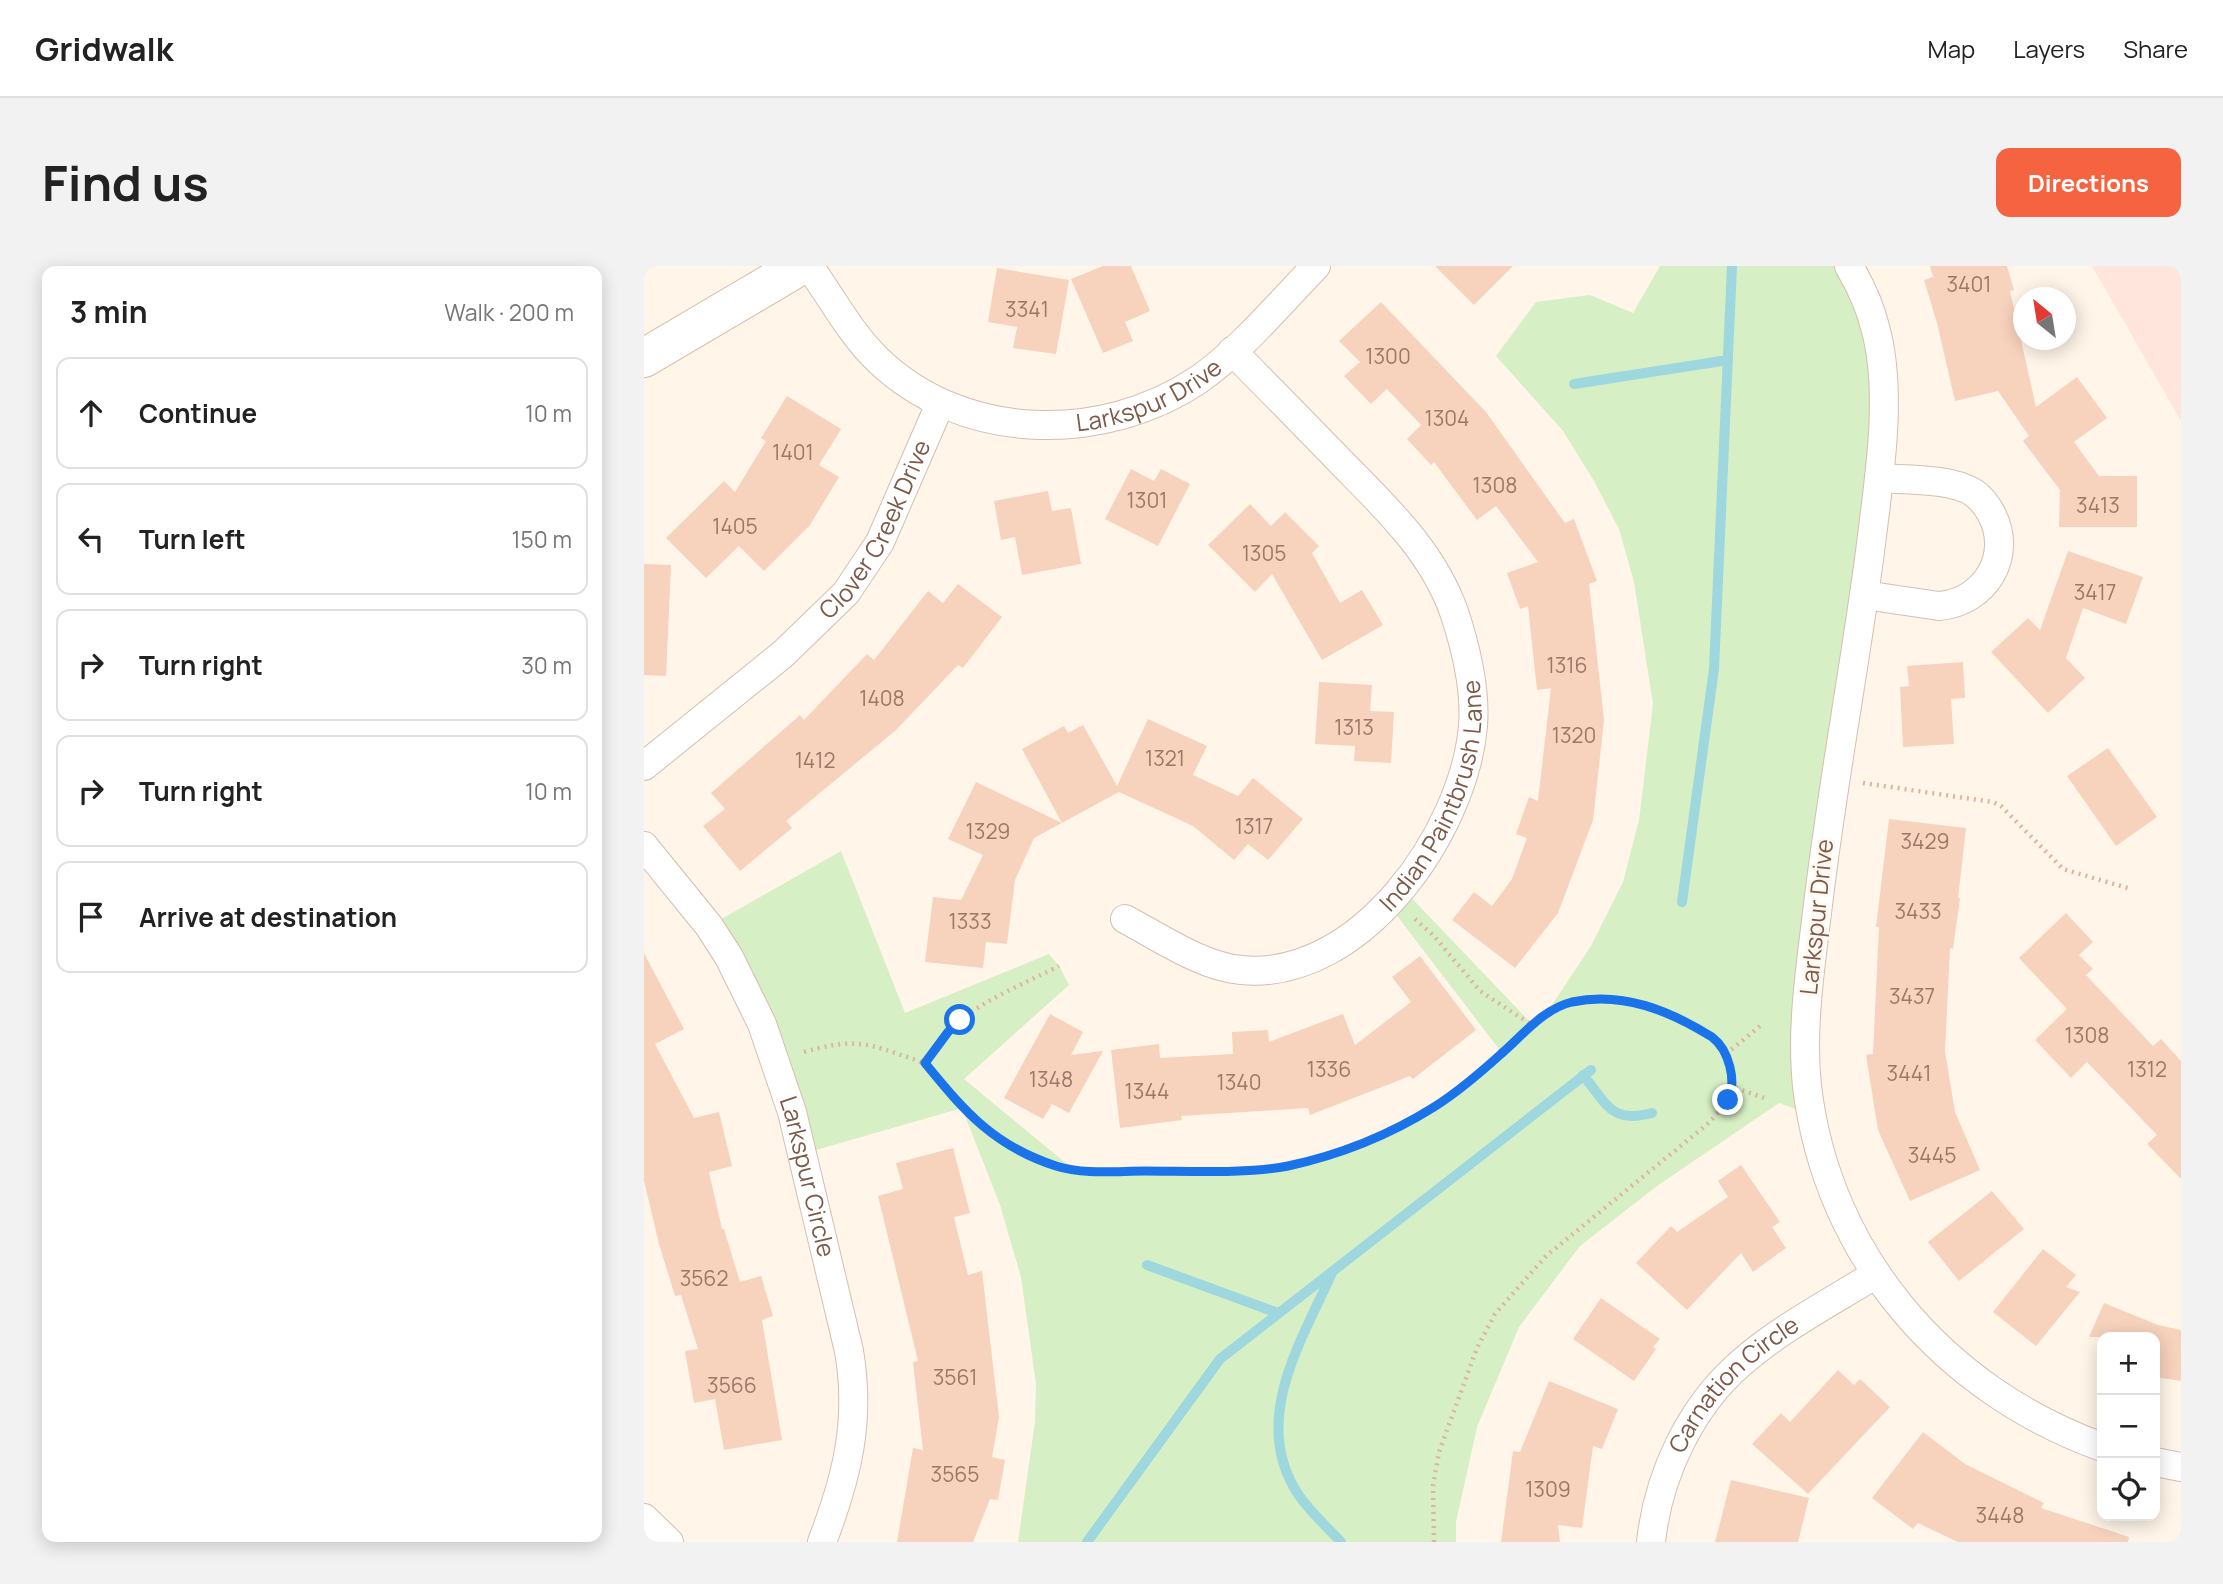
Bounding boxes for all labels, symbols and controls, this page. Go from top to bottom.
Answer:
text: Gridwalk [35,26,173,71]
text: Map [1928,32,1975,65]
text: Layers [2013,32,2085,65]
text: Share [2123,32,2188,65]
button: Directions [1996,148,2181,217]
text: Find us [42,149,209,216]
house number: 3401 [1947,270,1992,298]
north arrow [2013,287,2076,350]
text: 3 min [70,291,148,332]
house number: 3341 [1005,295,1049,323]
text: Walk · 200 m [444,296,574,328]
house number: 1300 [1365,342,1411,370]
street label: Larkspur Drive [1074,350,1228,438]
icon: ahead [72,394,110,432]
text: Continue [139,395,257,431]
text: 10 m [525,397,572,429]
house number: 1304 [1425,404,1470,432]
street label: Clover Creek Drive [811,434,937,626]
house number: 1401 [772,438,814,466]
house number: 1308 [1473,471,1517,499]
house number: 1301 [1127,486,1167,514]
house number: 3413 [2076,491,2120,519]
house number: 1405 [712,512,758,540]
icon: left [72,520,110,558]
text: Turn left [139,521,246,557]
text: 150 m [512,523,572,555]
house number: 1305 [1242,539,1286,567]
house number: 3417 [2074,578,2116,606]
icon: right [72,646,110,684]
text: Turn right [139,647,263,683]
text: 30 m [521,649,572,681]
house number: 1316 [1546,651,1588,679]
street label: Indian Paintbrush Lane [1371,679,1489,918]
house number: 1408 [859,684,905,712]
house number: 1313 [1334,713,1374,741]
house number: 1320 [1552,721,1596,749]
house number: 1321 [1145,744,1185,772]
house number: 1412 [795,746,835,774]
icon: right [72,772,110,810]
text: Turn right [139,773,263,809]
text: 10 m [525,775,572,807]
house number: 1317 [1235,812,1273,840]
house number: 1329 [966,817,1010,845]
house number: 3429 [1901,827,1950,855]
street label: Larkspur Drive [1791,837,1840,996]
house number: 3433 [1894,897,1942,925]
icon: arrive [72,898,110,936]
text: Arrive at destination [139,899,397,935]
house number: 1333 [948,907,992,935]
house number: 3437 [1889,982,1935,1010]
route start [944,1004,975,1035]
house number: 1308 [2065,1021,2109,1049]
house number: 1336 [1307,1055,1351,1083]
house number: 1312 [2127,1055,2167,1083]
house number: 3441 [1887,1059,1931,1087]
house number: 1348 [1029,1065,1073,1093]
house number: 1340 [1217,1068,1262,1096]
house number: 1344 [1125,1077,1169,1105]
route end [1712,1084,1743,1115]
street label: Larkspur Circle [773,1091,844,1260]
house number: 3445 [1908,1141,1956,1169]
house number: 3562 [680,1264,728,1292]
street label: Carnation Circle [1660,1307,1804,1458]
map controls [2097,1332,2160,1521]
button: + [2097,1332,2160,1395]
house number: 3561 [933,1363,977,1391]
house number: 3566 [707,1371,757,1399]
button: − [2097,1395,2160,1458]
button: locate [2097,1458,2160,1521]
house number: 3565 [931,1460,979,1488]
house number: 1309 [1525,1475,1571,1503]
house number: 3448 [1976,1501,2024,1529]

